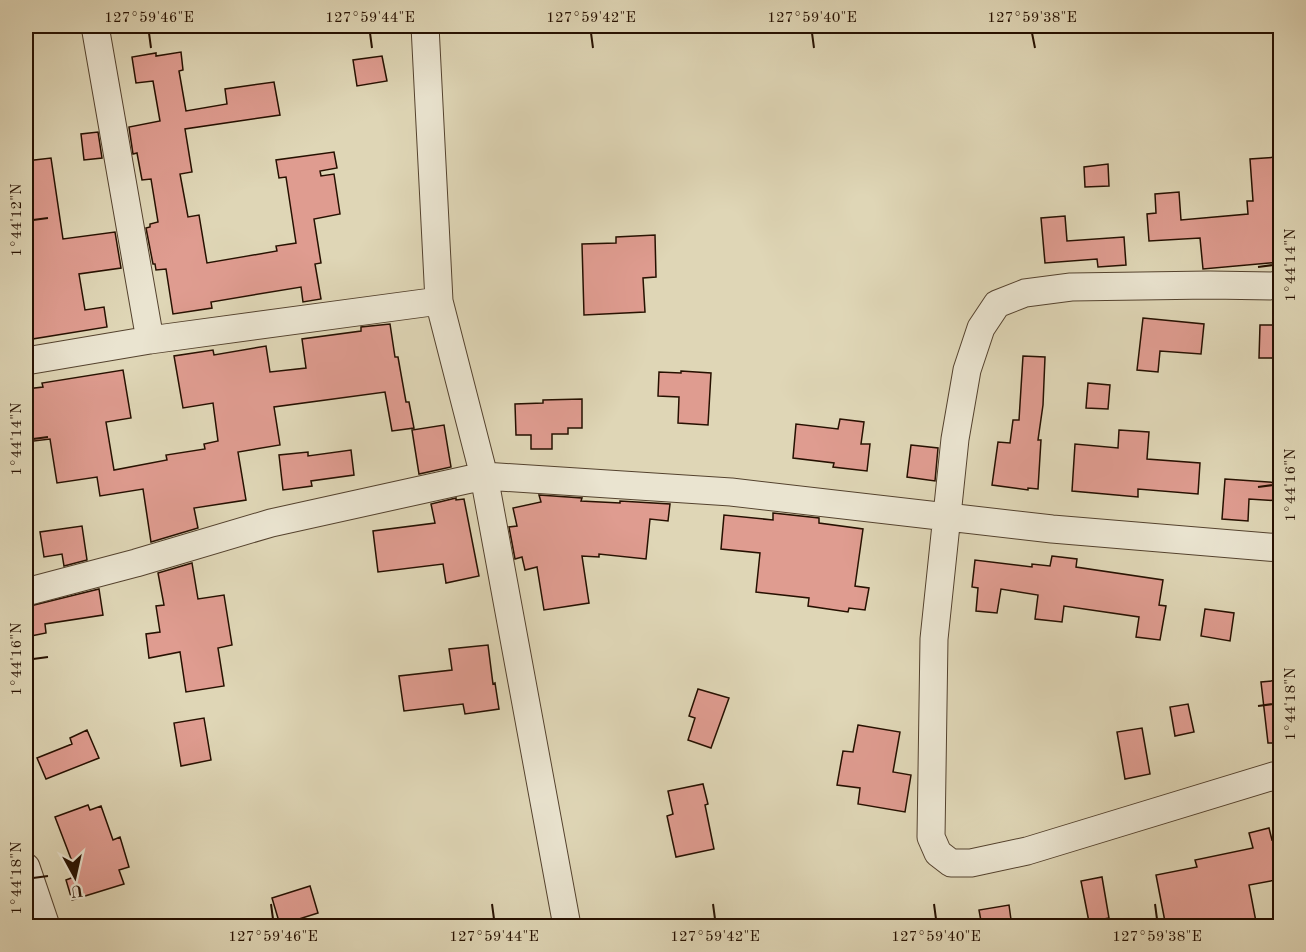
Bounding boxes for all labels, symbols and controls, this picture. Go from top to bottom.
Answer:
text: 127°59'46"E [104,11,194,26]
text: 127°59'44"E [325,11,415,26]
text: 127°59'42"E [546,11,636,26]
text: 127°59'40"E [767,11,857,26]
text: 127°59'38"E [987,11,1077,26]
text: 1°44'12"N [10,183,25,257]
text: 1°44'14"N [1284,228,1299,302]
text: 1°44'14"N [10,402,25,476]
text: 1°44'16"N [1284,448,1299,522]
text: 1°44'16"N [10,622,25,696]
text: 1°44'18"N [1284,667,1299,741]
text: 1°44'18"N [10,841,25,915]
north arrow [45,847,105,907]
text: U [69,881,84,899]
text: 127°59'46"E [228,930,318,945]
text: 127°59'44"E [449,930,539,945]
text: 127°59'42"E [670,930,760,945]
text: 127°59'40"E [891,930,981,945]
text: 127°59'38"E [1112,930,1202,945]

